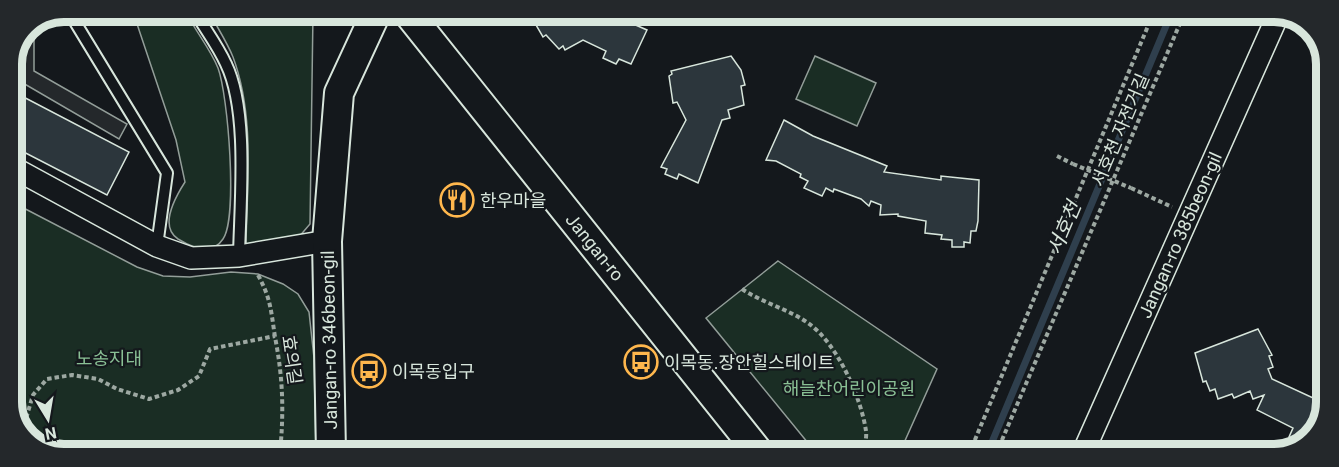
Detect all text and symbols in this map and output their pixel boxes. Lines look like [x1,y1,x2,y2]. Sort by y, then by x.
street label: 서호천 자전거길 [1087,70,1153,190]
street label: Jangan-ro 385beon-gil [1134,149,1226,321]
restaurant icon: 한우마을 [439,182,475,218]
place label: 한우마을 [480,190,546,211]
water label: 서호천 [1042,196,1087,258]
street label: Jangan-ro [561,209,629,285]
street label: Jangan-ro 346beon-gil [317,250,341,430]
street label: 효의길 [278,334,306,386]
bus stop icon: 이목동.장안힐스테이트 [623,344,659,380]
park label: 노송지대 [76,348,142,369]
place label: 이목동.장안힐스테이트 [664,352,834,373]
bus stop icon: 이목동입구 [351,353,387,389]
place label: 이목동입구 [392,361,475,382]
park label: 해늘찬어린이공원 [783,378,915,399]
north arrow [18,389,78,449]
text: N [43,423,58,444]

